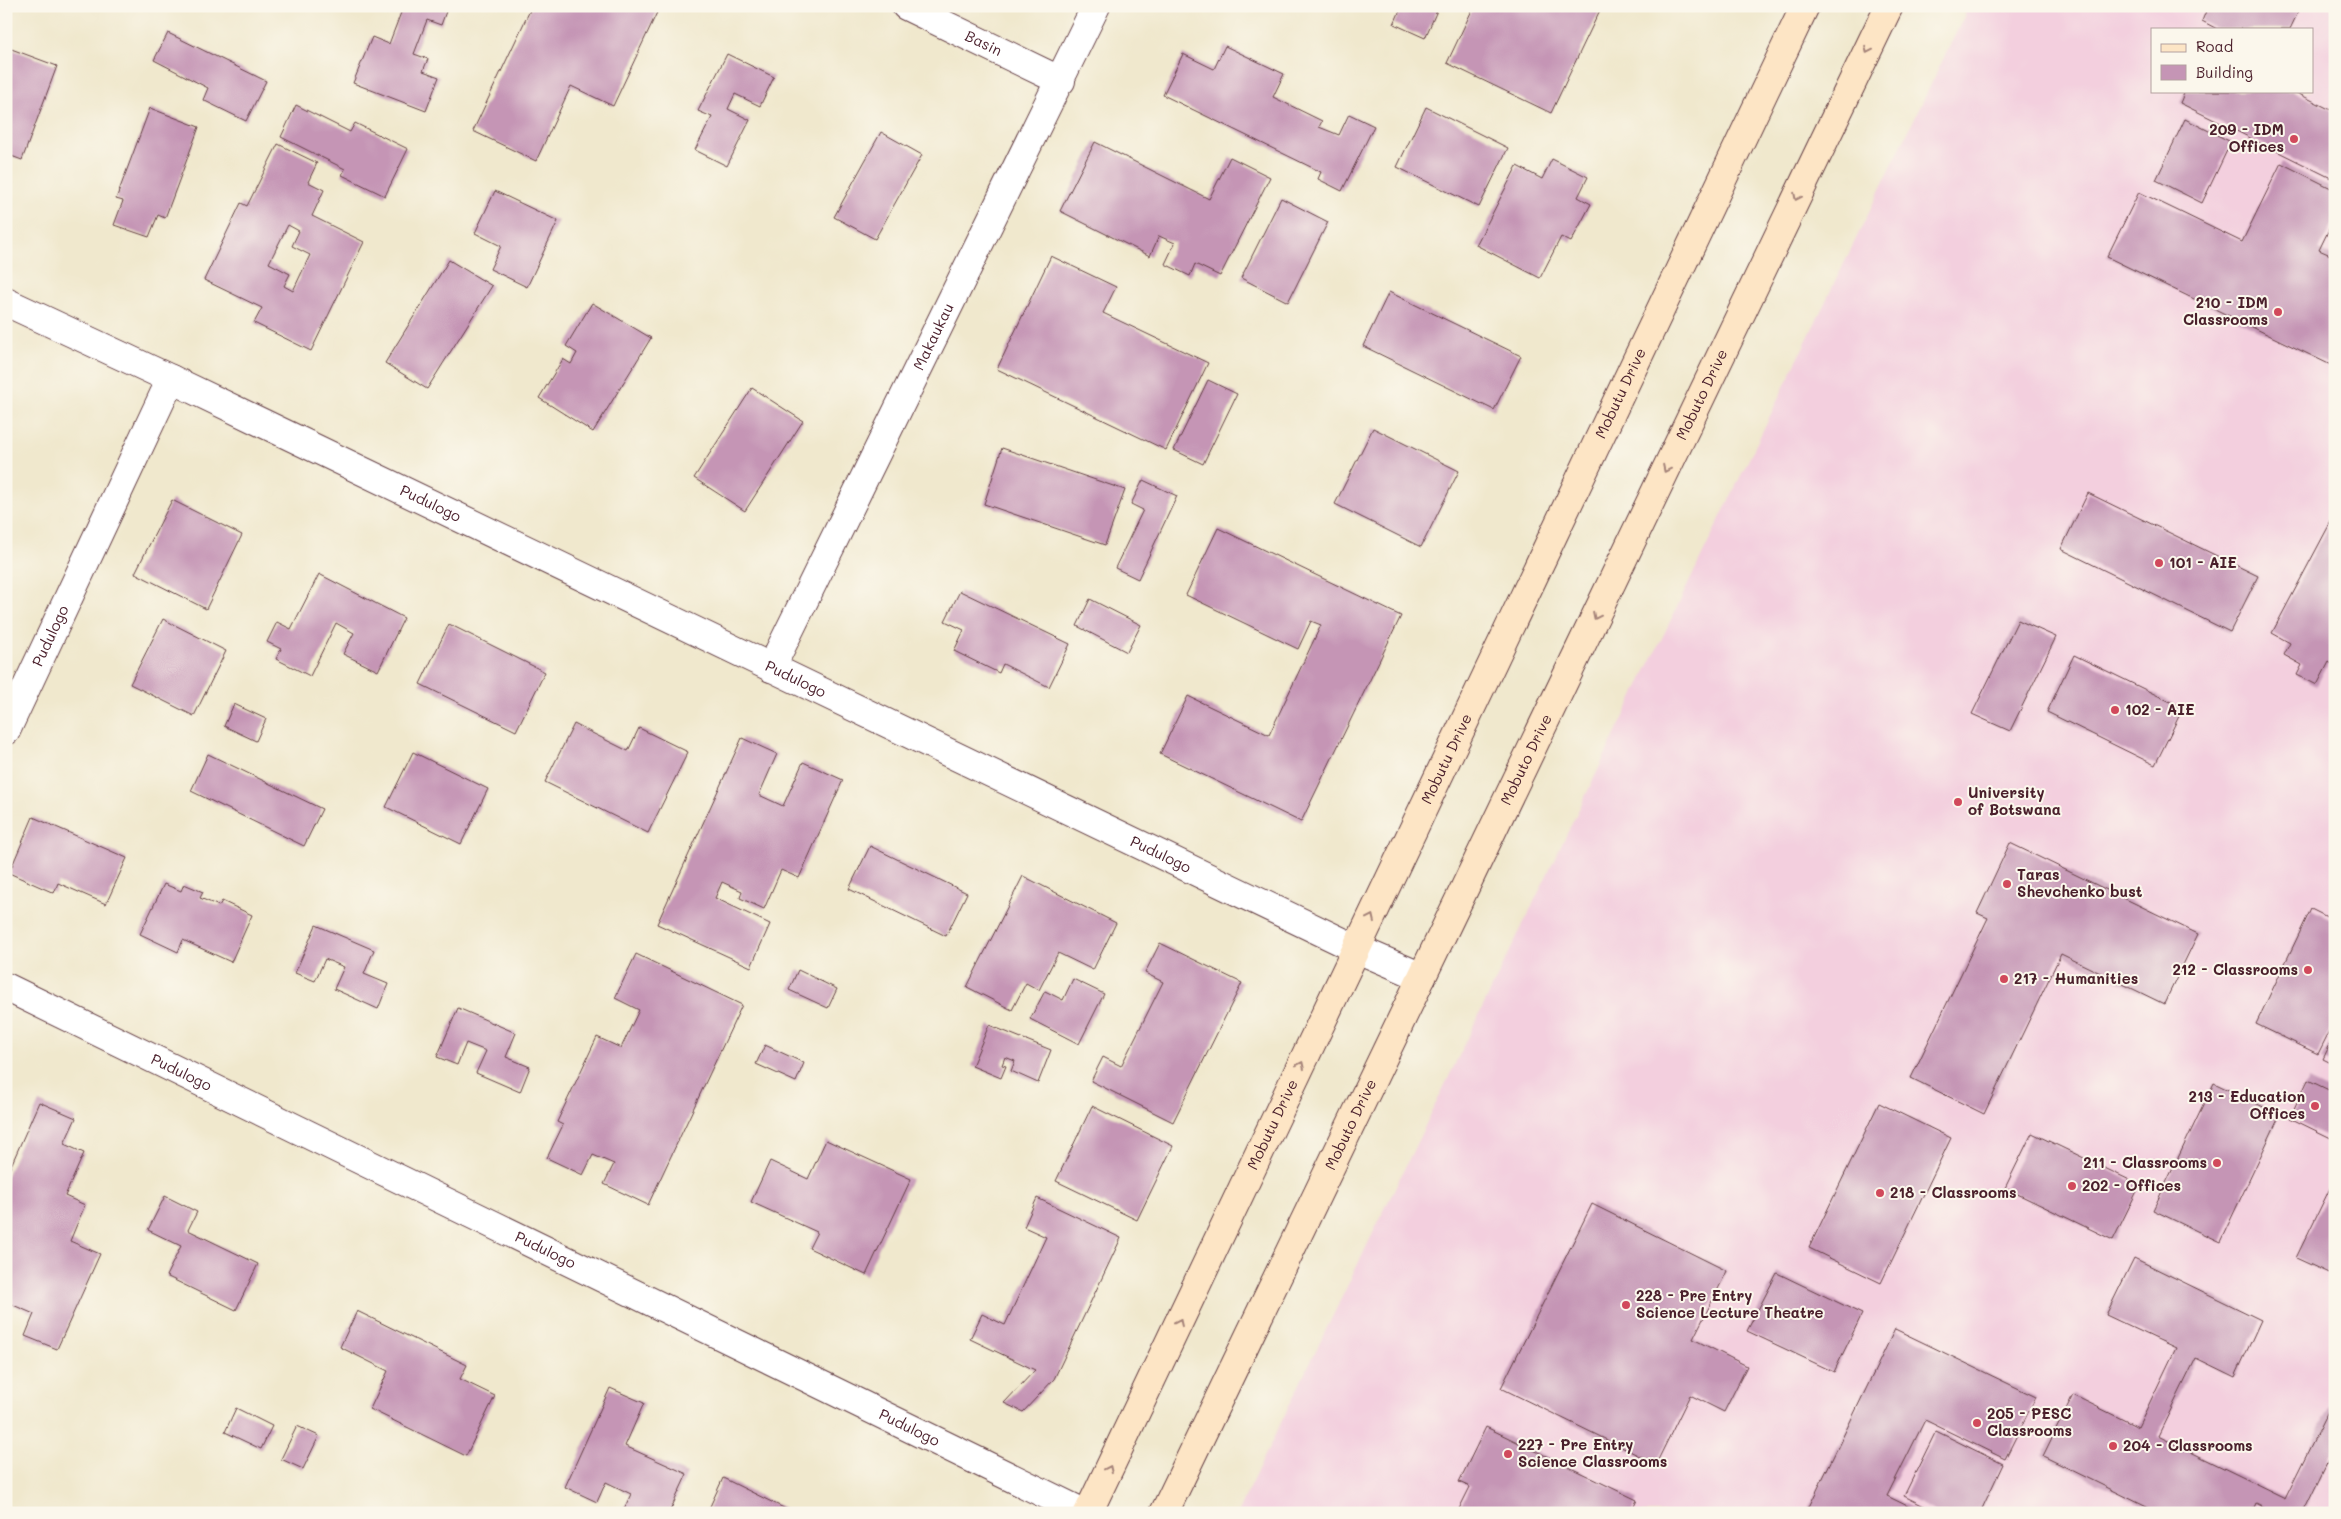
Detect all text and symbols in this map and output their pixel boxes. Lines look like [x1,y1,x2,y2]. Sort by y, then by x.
street label: Basin [962,25,1006,60]
legend [2151,28,2314,92]
text: Road [2196,36,2233,56]
one-way arrow [1864,45,1874,54]
text: Building [2196,62,2253,82]
place label: 209 - IDM Offices [2209,119,2284,156]
marker: 209 - IDM Offices [2288,133,2300,145]
one-way arrow [1793,192,1804,201]
place label: 210 - IDM Classrooms [2183,292,2268,329]
street label: Makaukau [908,299,958,373]
marker: 210 - IDM Classrooms [2272,306,2284,318]
street label: Mobutu Drive [1590,344,1650,441]
street label: Mobuto Drive [1671,345,1732,443]
one-way arrow [1662,464,1673,473]
street label: Pudulogo [397,480,465,526]
place label: 101 - AIE [2169,552,2237,572]
marker: 101 - AIE [2153,557,2165,569]
street label: Pudulogo [27,602,73,669]
one-way arrow [1592,611,1602,620]
street label: Pudulogo [762,655,830,701]
place label: 102 - AIE [2125,699,2195,719]
marker: 102 - AIE [2109,704,2121,716]
street label: Mobutu Drive [1416,710,1476,807]
street label: Mobuto Drive [1495,710,1556,808]
place label: University of Botswana [1968,782,2061,819]
marker: University of Botswana [1952,796,1964,808]
street label: Pudulogo [1127,831,1195,877]
place label: Taras Shevchenko bust [2017,864,2143,901]
marker: Taras Shevchenko bust [2001,878,2013,890]
one-way arrow [1365,914,1376,923]
place label: 212 - Classrooms [2172,959,2298,979]
marker: 212 - Classrooms [2302,964,2314,976]
place label: 217 - Humanities [2014,968,2138,988]
marker: 217 - Humanities [1998,973,2010,985]
street label: Pudulogo [148,1048,216,1095]
one-way arrow [1295,1061,1306,1070]
street label: Mobuto Drive [1320,1075,1380,1173]
street label: Mobutu Drive [1242,1076,1302,1173]
place label: 213 - Education Offices [2189,1086,2305,1123]
marker: 213 - Education Offices [2309,1100,2321,1112]
place label: 211 - Classrooms [2083,1152,2207,1172]
marker: 211 - Classrooms [2211,1157,2223,1169]
place label: 202 - Offices [2082,1175,2181,1195]
marker: 202 - Offices [2066,1180,2078,1192]
place label: 218 - Classrooms [1890,1182,2016,1202]
marker: 218 - Classrooms [1874,1187,1886,1199]
street label: Pudulogo [512,1226,580,1273]
place label: 228 - Pre Entry Science Lecture Theatre [1636,1285,1824,1322]
marker: 228 - Pre Entry Science Lecture Theatre [1620,1299,1632,1311]
one-way arrow [1173,1318,1183,1327]
street label: Pudulogo [876,1403,944,1450]
place label: 205 - PESC Classrooms [1987,1403,2072,1440]
marker: 205 - PESC Classrooms [1971,1417,1983,1429]
place label: 227 - Pre Entry Science Classrooms [1518,1434,1667,1471]
place label: 204 - Classrooms [2123,1435,2253,1455]
marker: 204 - Classrooms [2107,1440,2119,1452]
marker: 227 - Pre Entry Science Classrooms [1502,1448,1514,1460]
one-way arrow [1103,1465,1113,1474]

